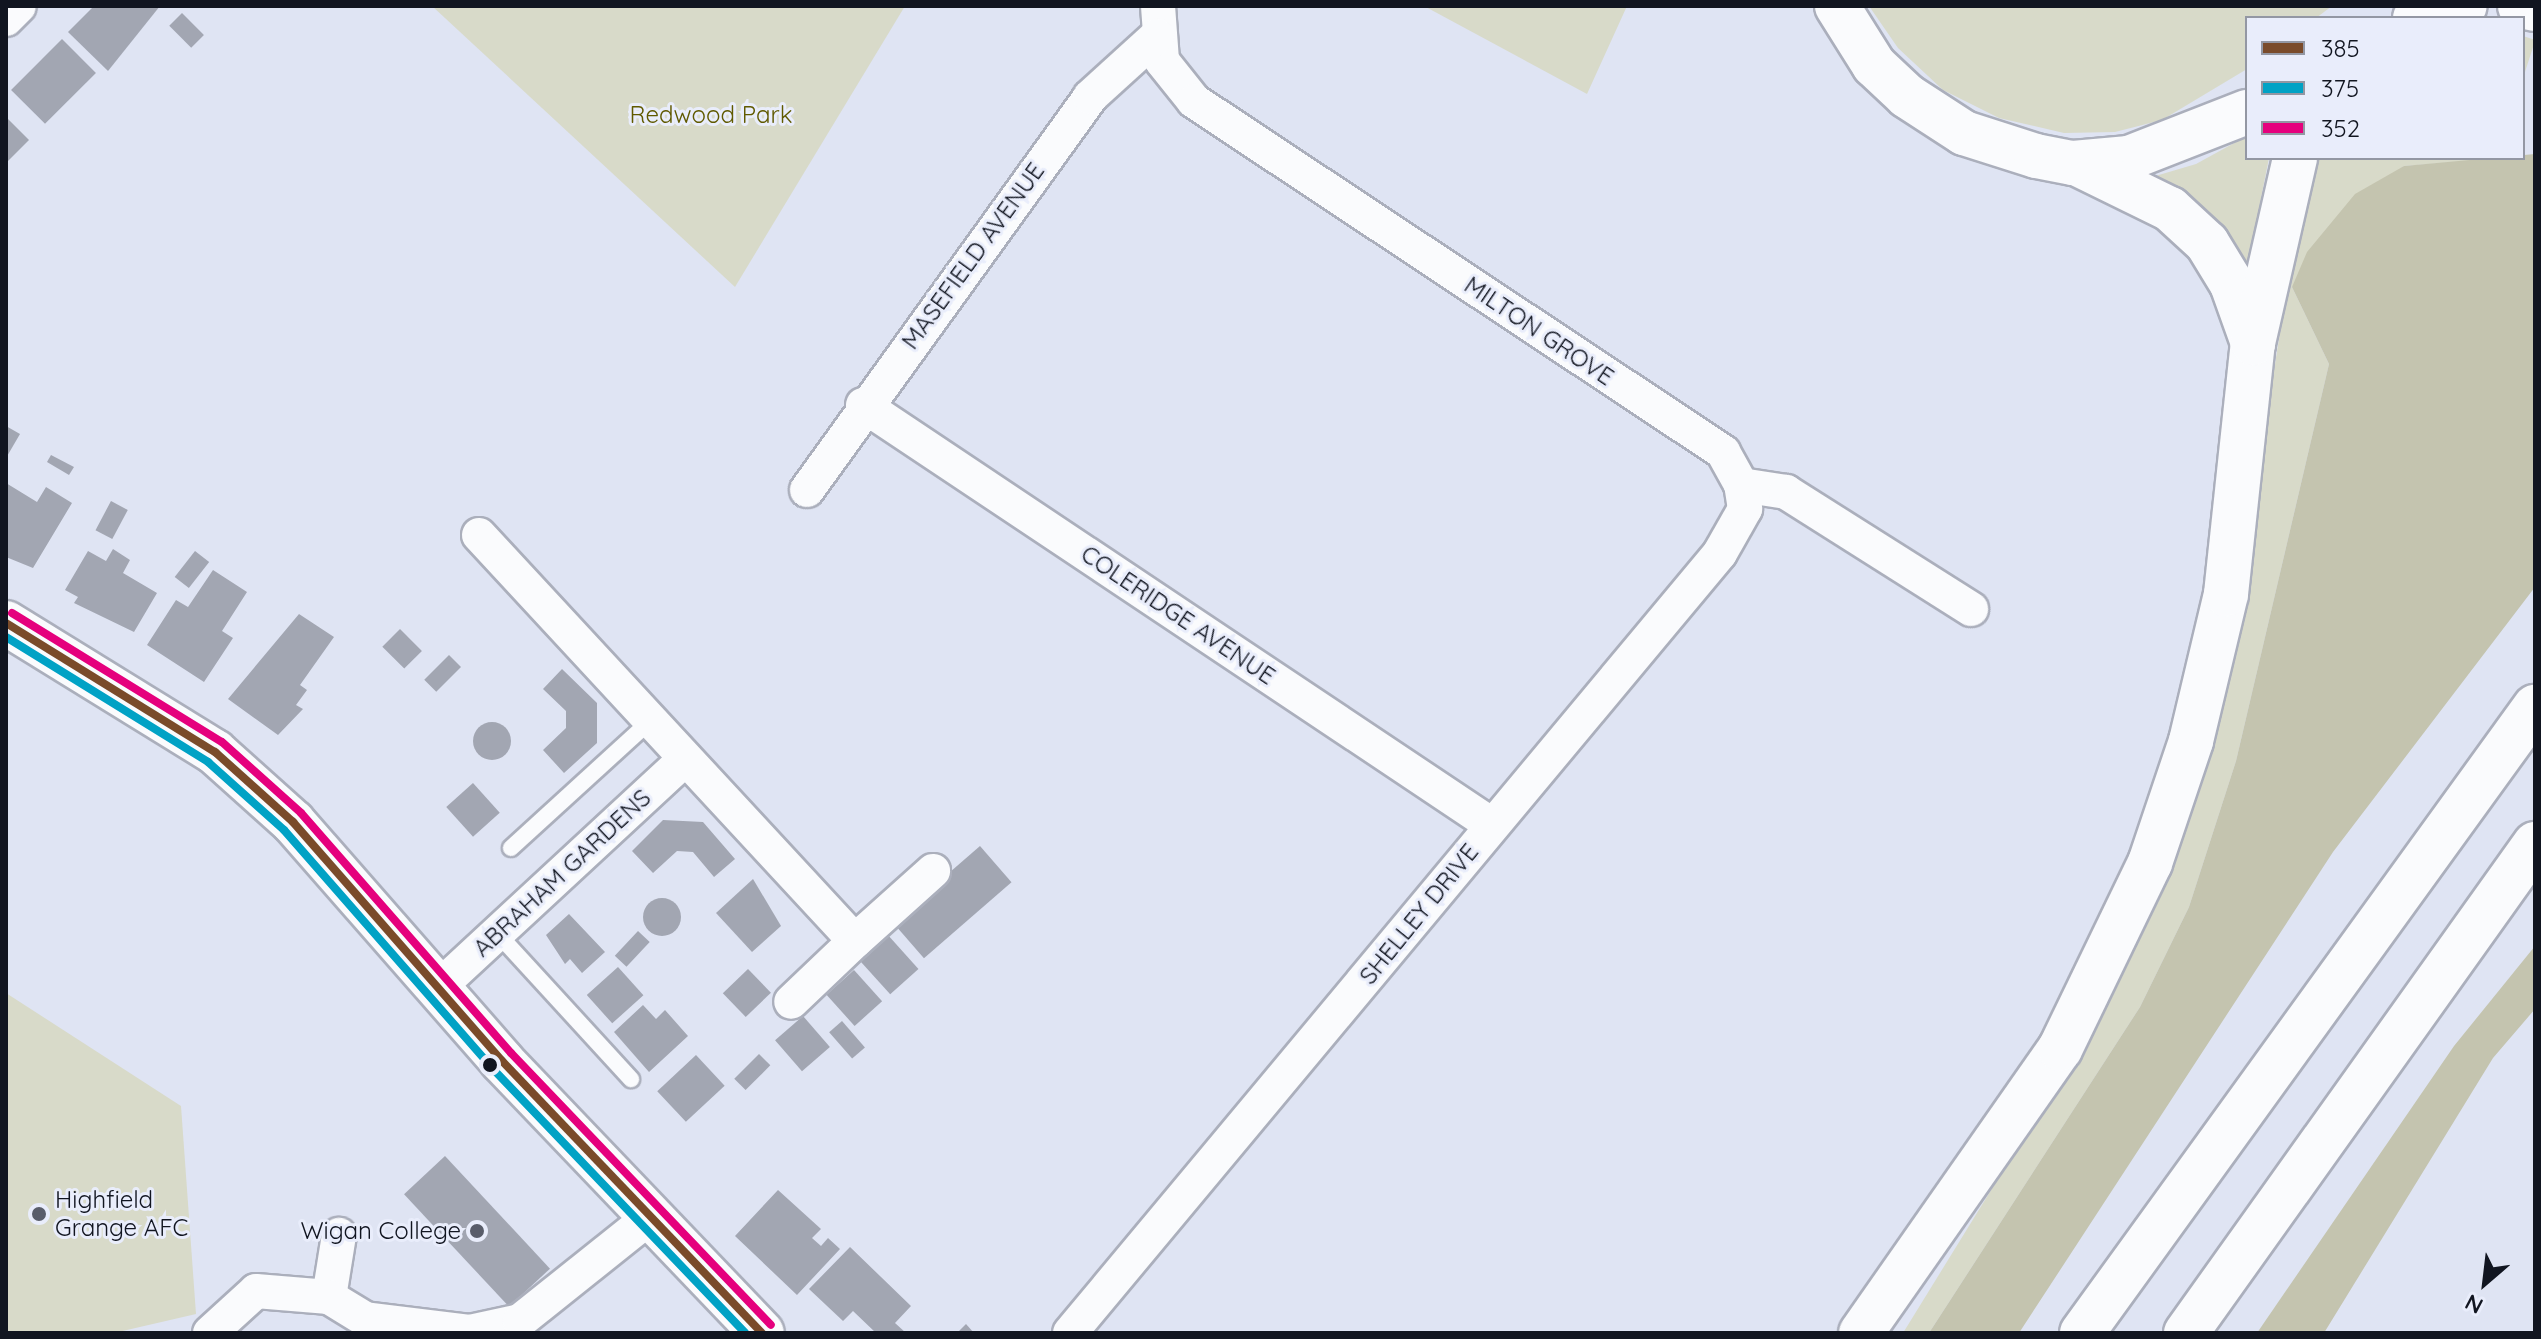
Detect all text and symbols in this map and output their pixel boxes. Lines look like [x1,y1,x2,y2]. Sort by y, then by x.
legend [2245,16,2525,160]
text: 385 [2321,33,2360,63]
text: 375 [2321,73,2359,103]
park label: Redwood Park [629,101,793,129]
text: 352 [2321,113,2360,143]
street label: MASEFIELD AVENUE [896,157,1050,355]
street label: MILTON GROVE [1459,270,1619,392]
street label: COLERIDGE AVENUE [1076,539,1280,691]
street label: ABRAHAM GARDENS [467,783,657,963]
street label: SHELLEY DRIVE [1354,838,1484,990]
unlabelled marker [482,1057,498,1073]
place label: Highfield Grange AFC [55,1186,188,1242]
marker: Highfield Grange AFC [30,1205,48,1223]
place label: Wigan College [300,1217,461,1245]
marker: Wigan College [468,1222,486,1240]
north arrow [2445,1243,2525,1323]
text: N [2460,1288,2487,1320]

